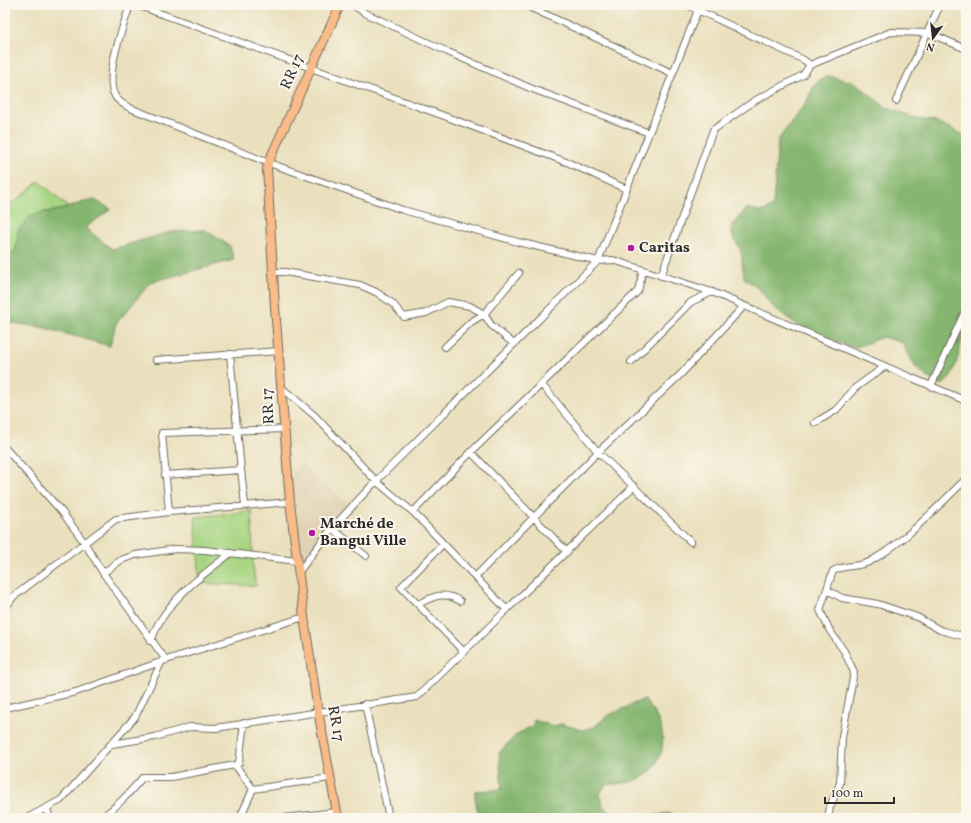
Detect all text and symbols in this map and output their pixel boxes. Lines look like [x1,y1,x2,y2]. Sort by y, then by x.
north arrow [913,18,953,58]
text: N [925,38,937,54]
street label: RR 17 [276,51,310,93]
place label: Caritas [639,238,690,259]
marker: Caritas [626,243,636,253]
street label: RR 17 [258,387,280,425]
place label: Marché de Bangui Ville [320,514,407,552]
marker: Marché de Bangui Ville [307,528,317,538]
street label: RR 17 [321,704,349,744]
scale bar [825,779,894,805]
text: 100 m [831,786,864,802]

